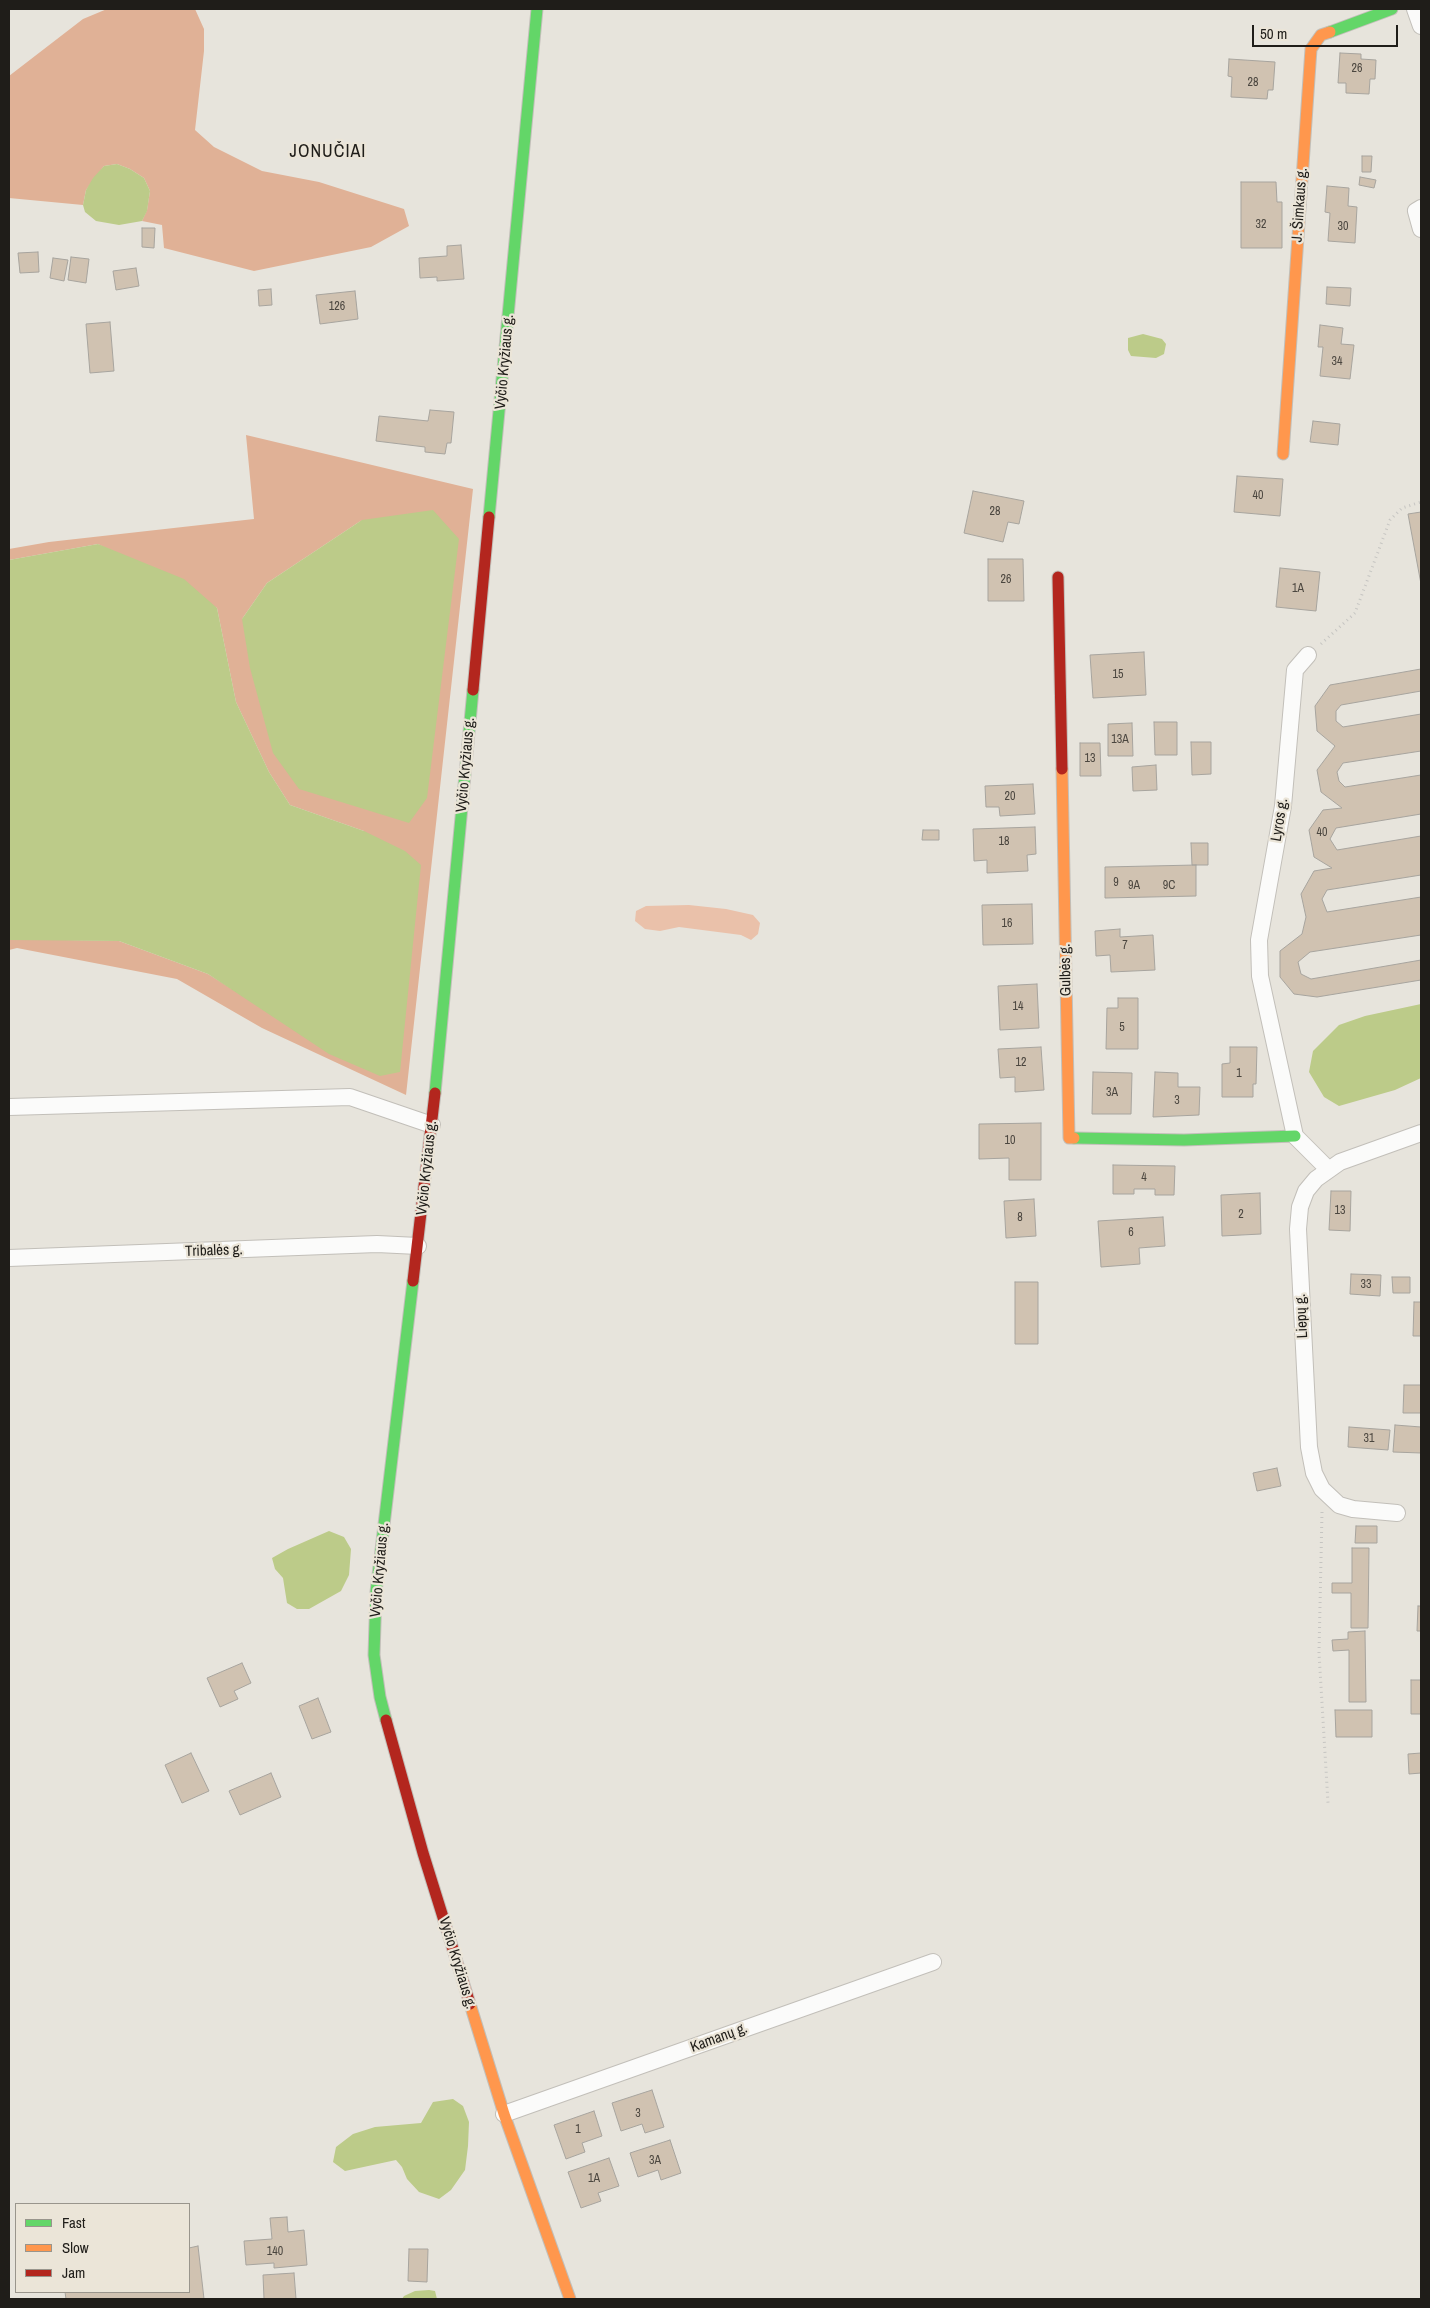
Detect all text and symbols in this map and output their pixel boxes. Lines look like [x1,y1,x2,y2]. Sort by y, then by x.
scale bar [1255,15,1401,47]
text: 50 m [1260,23,1287,44]
house number: 26 [1352,62,1362,76]
house number: 28 [1248,76,1258,90]
district label: JONUČIAI [289,141,367,163]
street label: J. Šimkaus g. [1288,167,1312,243]
house number: 32 [1256,218,1266,232]
house number: 30 [1338,220,1348,234]
house number: 126 [329,300,345,314]
street label: Vyčio Kryžiaus g. [492,314,518,410]
house number: 34 [1332,355,1342,369]
house number: 40 [1253,489,1263,503]
house number: 28 [990,505,1000,519]
house number: 26 [1001,573,1011,587]
house number: 1A [1292,582,1304,596]
house number: 15 [1113,668,1123,682]
street label: Vyčio Kryžiaus g. [453,717,479,813]
house number: 13A [1111,733,1129,747]
house number: 13 [1085,752,1095,766]
house number: 20 [1005,790,1015,804]
street label: Lyros g. [1268,797,1292,843]
house number: 40 [1317,826,1327,840]
house number: 18 [999,835,1009,849]
house number: 9 [1113,876,1119,890]
house number: 9A [1128,879,1140,893]
house number: 9C [1163,879,1175,893]
house number: 16 [1002,917,1012,931]
house number: 7 [1122,939,1128,953]
street label: Gulbės g. [1057,944,1075,996]
house number: 14 [1013,1000,1023,1014]
house number: 5 [1119,1021,1125,1035]
house number: 12 [1016,1056,1026,1070]
house number: 1 [1236,1067,1242,1081]
house number: 3A [1106,1086,1118,1100]
house number: 3 [1174,1094,1180,1108]
street label: Vyčio Kryžiaus g. [413,1120,441,1216]
house number: 10 [1005,1134,1015,1148]
house number: 4 [1141,1171,1147,1185]
house number: 13 [1335,1204,1345,1218]
house number: 2 [1238,1208,1244,1222]
house number: 8 [1017,1211,1023,1225]
house number: 6 [1128,1226,1134,1240]
street label: Tribalės g. [185,1241,243,1261]
house number: 33 [1361,1278,1371,1292]
street label: Liepų g. [1292,1293,1312,1339]
house number: 31 [1364,1432,1374,1446]
street label: Vyčio Kryžiaus g. [367,1522,393,1618]
street label: Vyčio Kryžiaus g. [434,1915,480,2011]
street label: Kamanų g. [688,2019,750,2057]
house number: 3 [635,2107,641,2121]
house number: 1 [575,2123,581,2137]
house number: 3A [649,2154,661,2168]
house number: 1A [588,2172,600,2186]
legend [15,2203,190,2293]
text: Fast [62,2212,85,2233]
text: Slow [62,2237,89,2258]
house number: 140 [267,2245,283,2259]
text: Jam [62,2262,85,2283]

